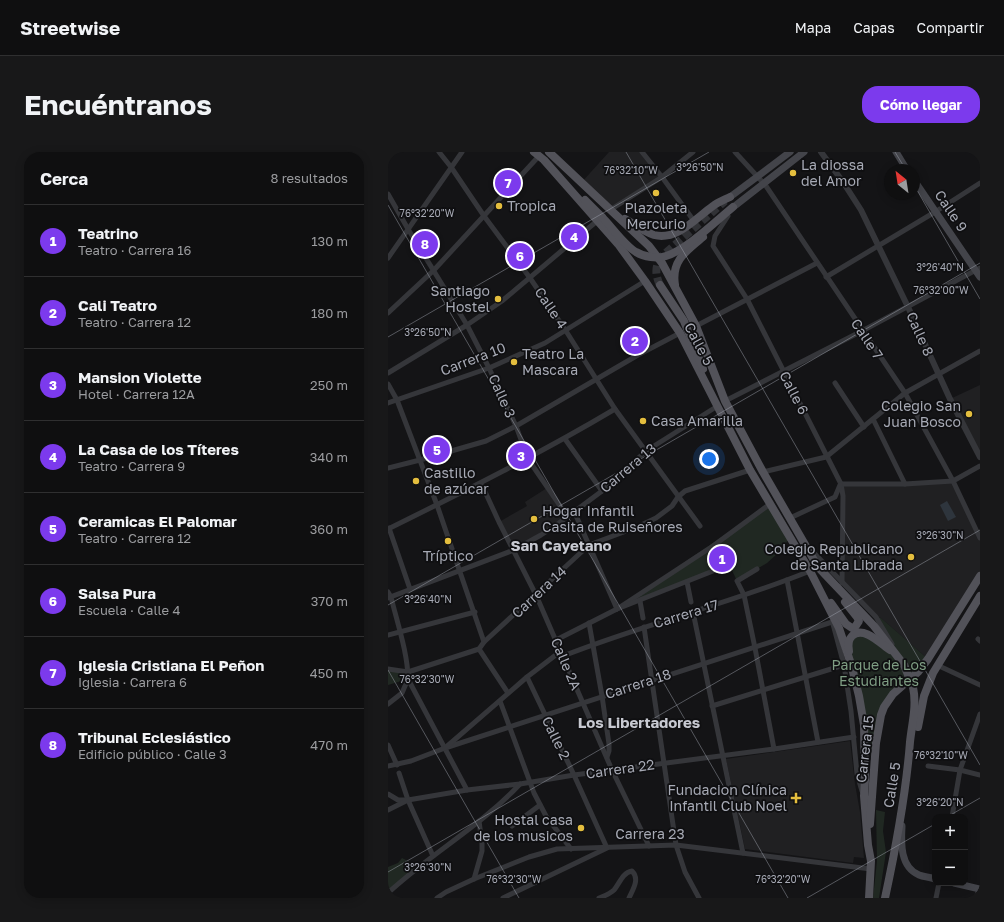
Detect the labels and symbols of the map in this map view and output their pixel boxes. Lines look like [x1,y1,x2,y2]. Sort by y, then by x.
place label: La diossa del Amor [801,156,864,189]
text: 3°26'50"N [676,161,724,173]
text: 76°32'10"W [604,164,658,176]
north arrow [884,164,920,200]
pin: 7 [495,168,521,198]
marker: La diossa del Amor [788,168,798,178]
street label: Calle 9 [931,187,971,235]
marker: Plazoleta Mercurio [651,188,661,198]
place label: Tropica [507,197,556,214]
place label: Plazoleta Mercurio [624,199,688,232]
marker: Tropica [494,201,504,211]
text: 76°32'20"W [400,207,455,219]
pin: 4 [561,222,587,252]
pin: 8 [412,229,438,259]
pin: 6 [507,241,533,271]
text: 3°26'40"N [916,261,964,273]
place label: Santiago Hostel [430,282,490,315]
street label: Calle 4 [531,284,571,332]
text: 76°32'00"W [913,284,969,296]
marker: Santiago Hostel [493,294,503,304]
street label: Calle 8 [903,309,938,358]
street label: Calle 7 [848,315,887,362]
street label: Calle 5 [681,319,718,368]
text: 3°26'50"N [404,326,452,338]
pin: 2 [622,326,648,356]
street label: Carrera 10 [438,338,508,379]
place label: Teatro La Mascara [522,345,584,378]
marker: Teatro La Mascara [509,357,519,367]
street label: Calle 6 [776,368,813,417]
street label: Calle 3 [485,371,520,420]
place label: Colegio San Juan Bosco [881,397,961,430]
marker: Colegio San Juan Bosco [964,409,974,419]
place label: Casa Amarilla [651,412,743,429]
marker: Casa Amarilla [638,416,648,426]
pin: 5 [424,435,450,465]
street label: Carrera 13 [596,439,659,496]
pin: 3 [508,441,534,471]
your location [699,449,719,469]
place label: Castillo de azúcar [424,464,489,497]
marker: Castillo de azúcar [411,476,421,486]
place label: Hogar Infantil Casita de Ruiseñores [542,502,683,535]
marker: Hogar Infantil Casita de Ruiseñores [529,514,539,524]
text: 3°26'30"N [916,529,964,541]
marker: Tríptico [443,536,453,546]
district label: San Cayetano [511,536,611,554]
place label: Colegio Republicano de Santa Librada [764,540,903,573]
pin: 1 [709,544,735,574]
place label: Tríptico [423,547,473,564]
marker: Colegio Republicano de Santa Librada [906,552,916,562]
street label: Carrera 14 [508,562,569,621]
text: 3°26'40"N [404,593,452,605]
street label: Carrera 17 [651,596,721,631]
street label: Calle 2A [548,635,585,693]
park label: Parque de Los Estudiantes [832,656,926,689]
street label: Carrera 18 [603,665,673,702]
text: 76°32'30"W [400,673,455,685]
street label: Calle 2 [539,713,574,762]
district label: Los Libertadores [578,713,700,731]
street label: Carrera 15 [852,714,877,784]
text: 76°32'10"W [914,749,968,761]
street label: Carrera 22 [584,755,655,782]
street label: Calle 5 [880,761,903,809]
place label: Fundacion Clínica Infantil Club Noel [668,781,787,814]
marker: Fundacion Clínica Infantil Club Noel [790,792,802,804]
text: 3°26'20"N [916,796,964,808]
place label: Hostal casa de los musicos [474,811,573,844]
marker: Hostal casa de los musicos [576,823,586,833]
street label: Carrera 23 [615,825,685,842]
text: 3°26'30"N [404,861,452,873]
text: 76°32'30"W [487,873,542,885]
text: 76°32'20"W [756,873,811,885]

